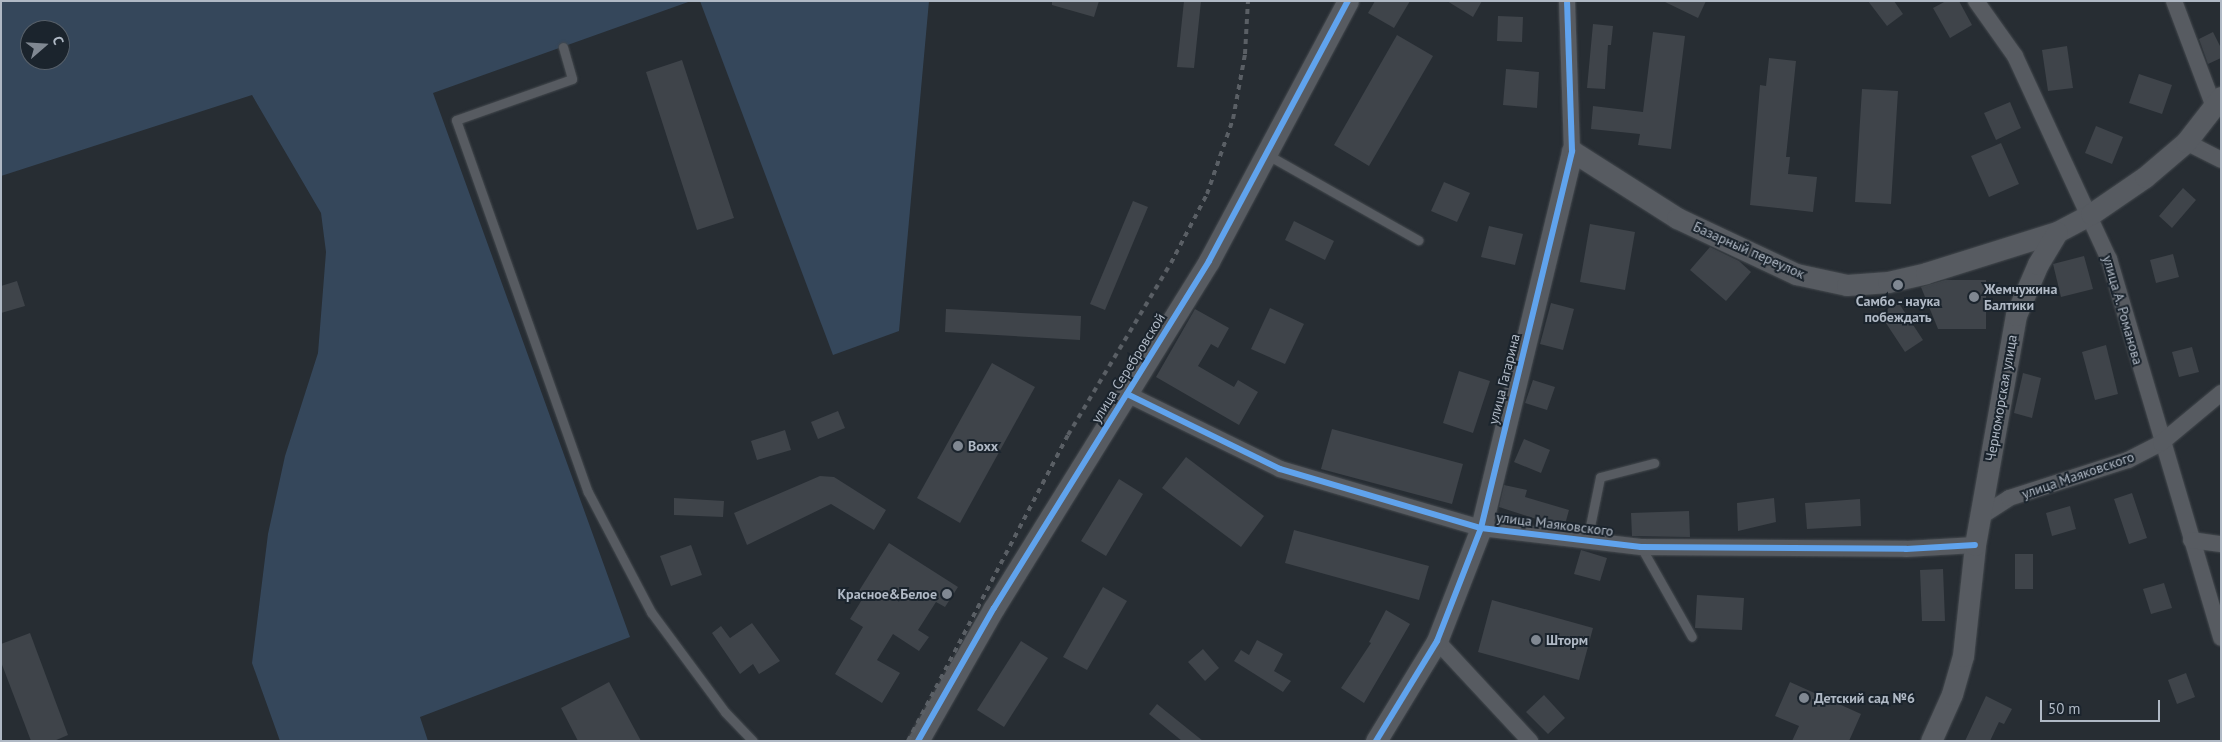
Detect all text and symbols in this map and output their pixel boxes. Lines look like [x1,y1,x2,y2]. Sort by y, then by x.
north arrow [20,20,70,70]
text: С [48,34,68,47]
street label: Базарный переулок [1691,218,1807,282]
street label: улица А. Романова [2099,253,2147,367]
marker: Самбо - наука побеждать [1892,279,1904,291]
place label: Жемчужина Балтики [1984,281,2057,314]
marker: Жемчужина Балтики [1968,291,1980,303]
place label: Самбо - наука побеждать [1855,293,1941,326]
street label: улица Серебровской [1087,310,1169,426]
street label: улица Гагарина [1485,332,1523,426]
street label: Черноморская улица [1982,333,2020,463]
place label: Boxx [968,438,998,454]
marker: Boxx [952,440,964,452]
street label: улица Маяковского [2020,448,2136,502]
street label: улица Маяковского [1495,508,1615,540]
place label: Красное&Белое [837,586,937,602]
marker: Красное&Белое [941,588,953,600]
place label: Шторм [1546,632,1588,648]
marker: Шторм [1530,634,1542,646]
place label: Детский сад №6 [1814,690,1915,706]
scale bar [2042,690,2162,722]
marker: Детский сад №6 [1798,692,1810,704]
text: 50 m [2048,699,2081,718]

